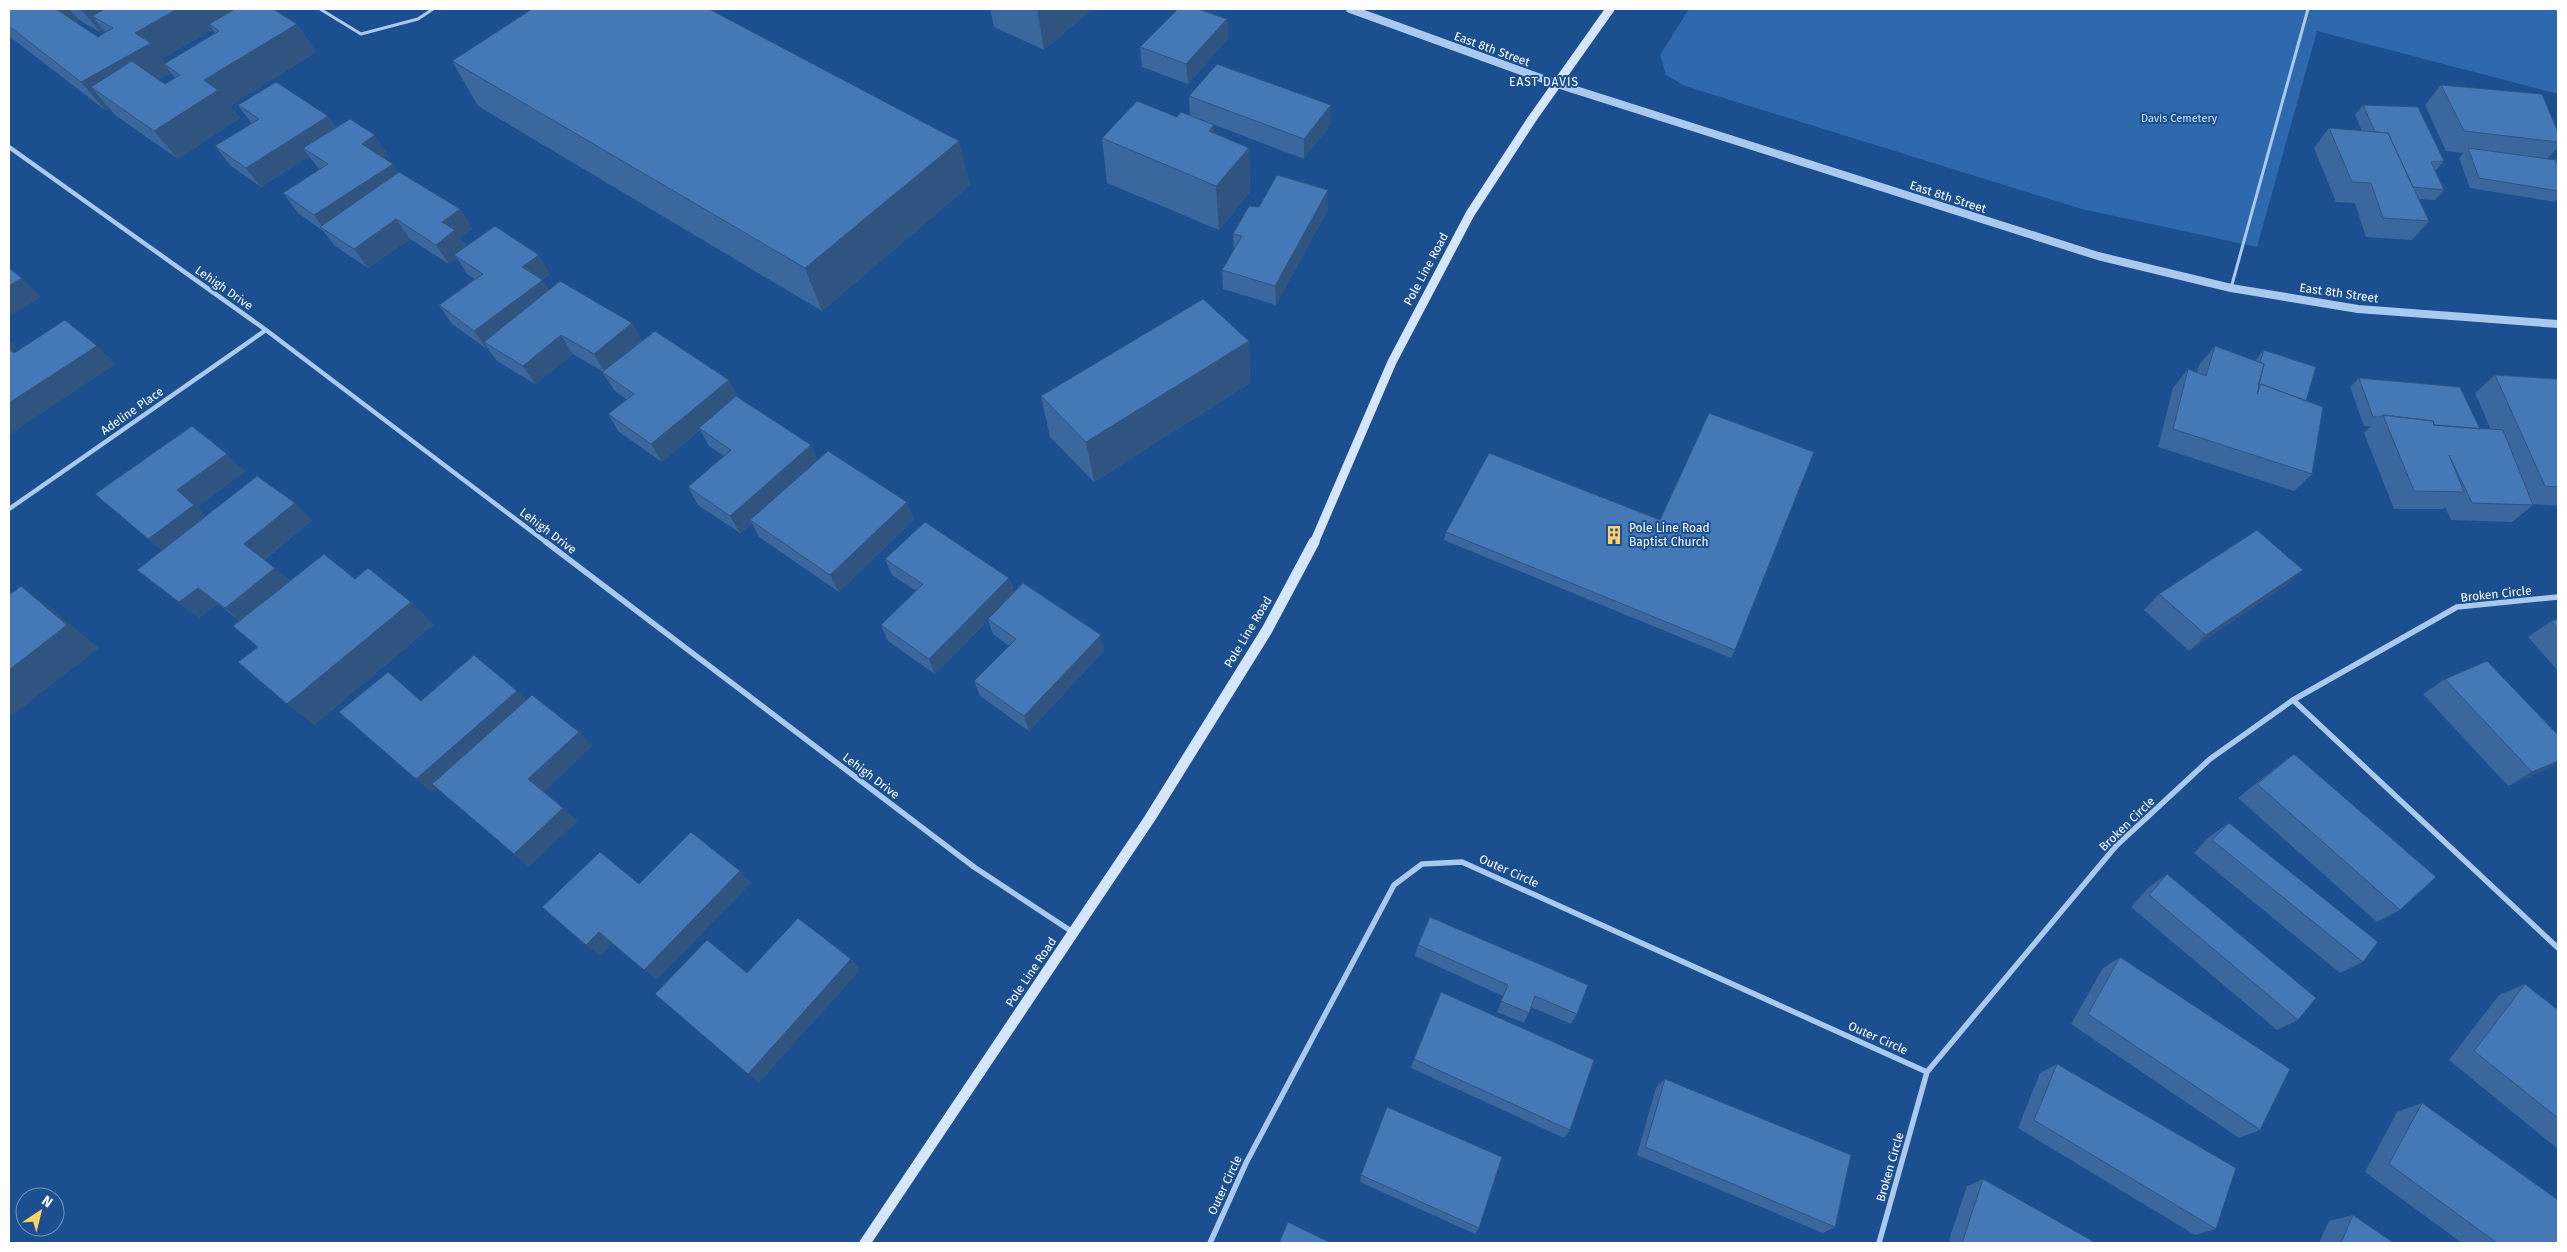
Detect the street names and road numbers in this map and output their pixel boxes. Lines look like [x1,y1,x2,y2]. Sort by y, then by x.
street label: East 8th Street [1452,29,1532,69]
street label: East 8th Street [1908,178,1989,216]
street label: Pole Line Road [1401,230,1451,308]
street label: Lehigh Drive [192,263,256,313]
street label: East 8th Street [2299,281,2380,306]
street label: Adeline Place [98,384,166,438]
street label: Lehigh Drive [517,505,579,557]
street label: Broken Circle [2460,583,2532,605]
street label: Pole Line Road [1221,594,1275,670]
street label: Lehigh Drive [840,750,902,802]
street label: Broken Circle [2096,794,2158,854]
street label: Outer Circle [1477,852,1541,890]
street label: Pole Line Road [1003,935,1059,1009]
street label: Outer Circle [1846,1019,1910,1057]
street label: Broken Circle [1873,1131,1907,1203]
street label: Outer Circle [1205,1153,1245,1217]

